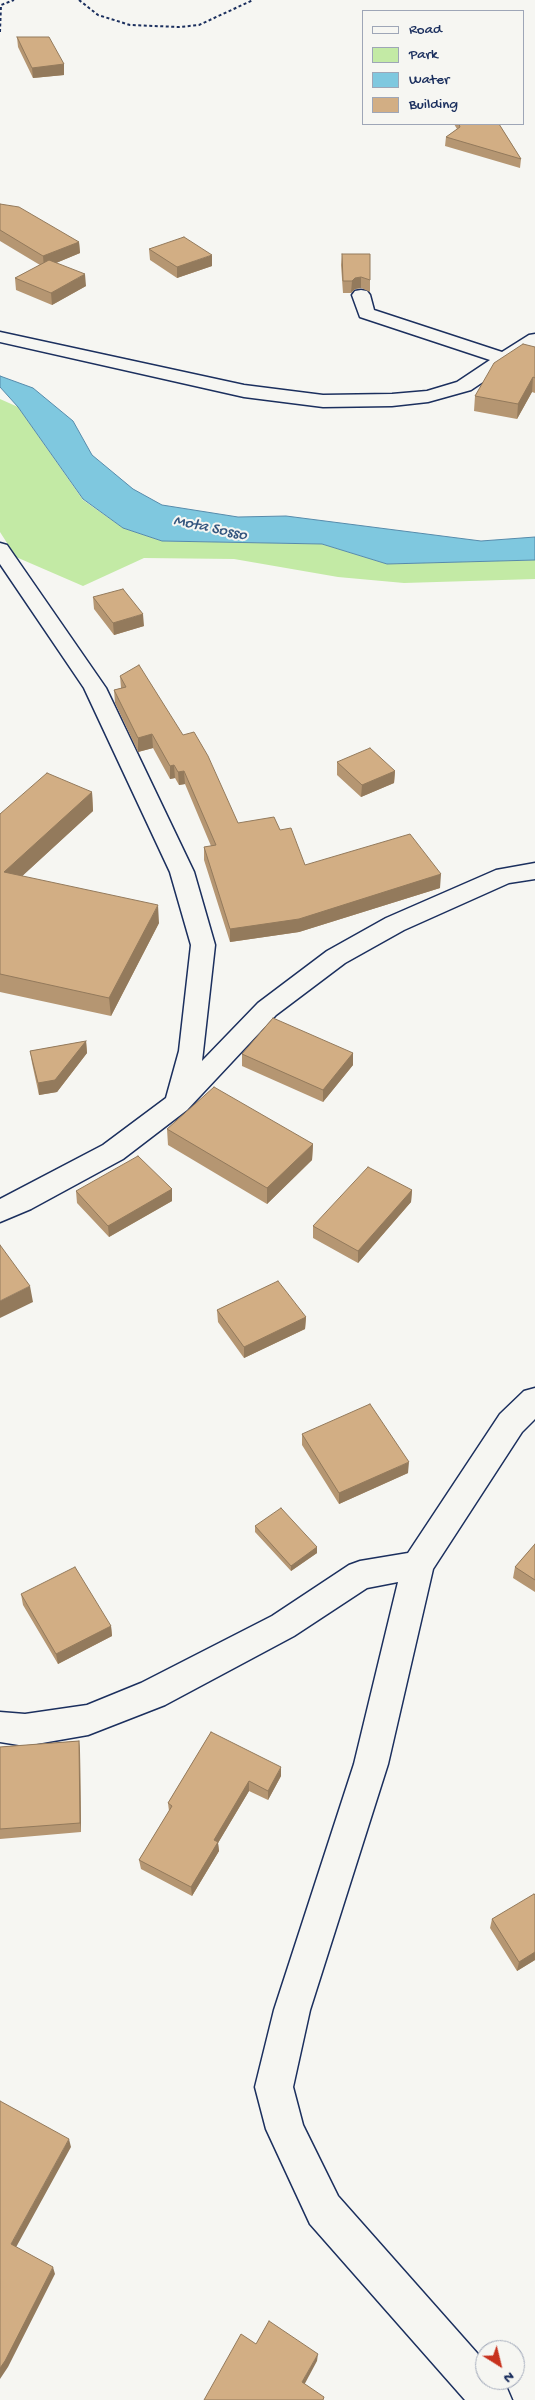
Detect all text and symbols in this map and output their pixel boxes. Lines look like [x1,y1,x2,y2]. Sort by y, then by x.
legend [362,10,525,125]
text: Road [409,21,442,39]
text: Park [409,46,438,64]
text: Water [409,71,449,89]
text: Building [409,96,458,114]
water label: Mota Sosso [172,512,248,546]
north arrow [475,2340,525,2390]
text: N [500,2367,517,2386]

